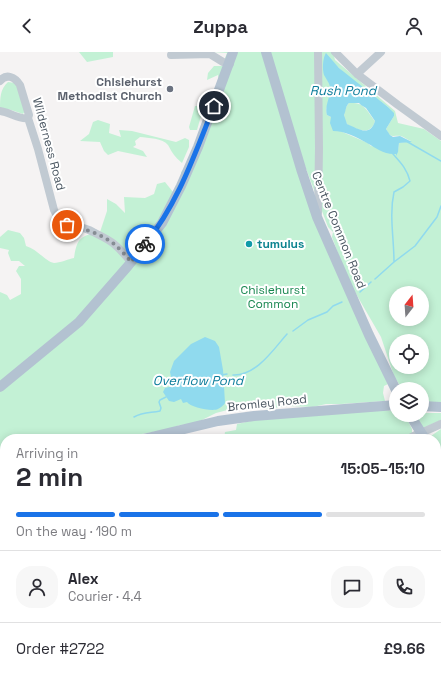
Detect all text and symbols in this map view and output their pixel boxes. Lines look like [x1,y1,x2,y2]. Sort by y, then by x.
icon: back [16,15,38,37]
text: Zuppa [193,15,248,38]
icon: person [403,15,425,37]
place label: Chislehurst Methodist Church [58,74,162,104]
water label: Rush Pond [310,82,378,99]
marker: Chislehurst Methodist Church [165,84,175,94]
pin [197,89,231,123]
icon: home [203,95,225,117]
street label: Wilderness Road [29,96,69,192]
street label: Centre Common Road [308,169,370,291]
pin [50,208,84,242]
icon: bag [56,214,78,236]
courier [125,224,165,264]
icon: bike [134,233,156,255]
place label: tumulus [257,236,304,252]
marker: tumulus [244,239,254,249]
park label: Chislehurst Common [240,282,306,312]
north arrow [389,286,429,326]
map controls [389,286,429,422]
button: locate [389,334,429,374]
water label: Overflow Pond [153,372,245,389]
button: layers [389,382,429,422]
street label: Bromley Road [226,391,308,415]
text: Arriving in [16,445,78,462]
text: 15:05–15:10 [341,459,425,478]
text: 2 min [16,460,83,494]
text: On the way · 190 m [16,523,132,540]
button: person [16,566,58,608]
button: chat [331,566,373,608]
button: phone [383,566,425,608]
text: Alex [68,569,99,588]
text: Courier · 4.4 [68,588,142,605]
text: Order #2722 [16,639,104,658]
text: £9.66 [383,639,425,658]

